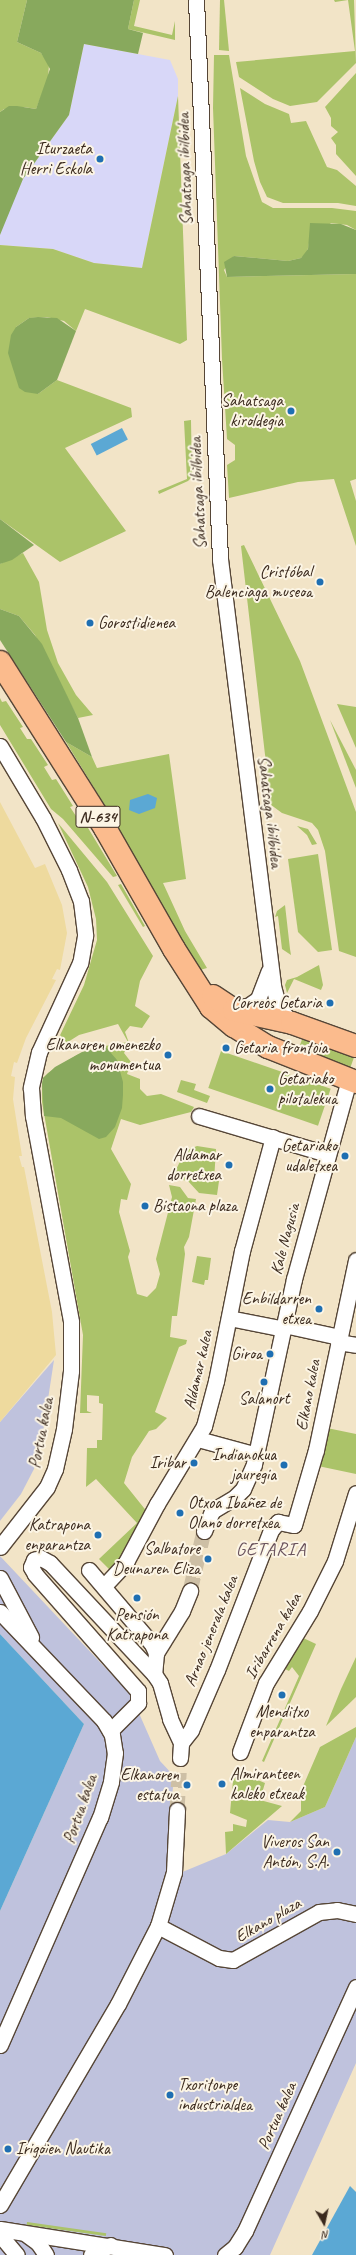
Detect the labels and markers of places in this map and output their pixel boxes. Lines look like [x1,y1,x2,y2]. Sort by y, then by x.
place label: Iturzaeta Herri Eskola [21,139,92,179]
marker: Iturzaeta Herri Eskola [95,154,105,164]
place label: Sahatsaga kiroldegia [221,391,283,431]
marker: Sahatsaga kiroldegia [286,406,296,416]
place label: Cristóbal Balenciaga museoa [205,562,312,602]
marker: Cristóbal Balenciaga museoa [315,577,325,587]
place label: Gorostidienea [98,613,175,633]
marker: Gorostidienea [85,618,95,628]
place label: Correos Getaria [231,993,322,1013]
marker: Correos Getaria [325,998,335,1008]
place label: Elkanoren omenezko monumentua [45,1035,160,1075]
place label: Getaria frontoia [234,1038,328,1058]
marker: Getaria frontoia [221,1043,231,1053]
marker: Elkanoren omenezko monumentua [163,1050,173,1060]
place label: Getariako pilotalekua [278,1069,337,1109]
marker: Getariako pilotalekua [265,1084,275,1094]
place label: Getariako udaletxea [282,1136,337,1176]
place label: Aldamar dorretxea [166,1145,221,1185]
marker: Getariako udaletxea [340,1151,350,1161]
marker: Aldamar dorretxea [224,1160,234,1170]
place label: Bistaona plaza [153,1196,238,1216]
marker: Bistaona plaza [140,1201,150,1211]
place label: Enbildarren etxea [242,1289,311,1329]
marker: Enbildarren etxea [314,1304,324,1314]
place label: Giroa [231,1344,262,1364]
marker: Giroa [265,1349,275,1359]
marker: Salanort [259,1377,269,1387]
place label: Salanort [239,1389,289,1409]
place label: Indianokua jauregia [212,1445,276,1485]
place label: Iribar [150,1453,186,1473]
marker: Iribar [189,1458,199,1468]
marker: Indianokua jauregia [279,1460,289,1470]
place label: Otxoa Ibañez de Olano dorretxea [188,1493,282,1533]
marker: Otxoa Ibañez de Olano dorretxea [175,1508,185,1518]
place label: Katrapona enparantza [24,1515,90,1555]
marker: Katrapona enparantza [93,1530,103,1540]
place label: Salbatore Deunaren Eliza [113,1539,200,1579]
marker: Salbatore Deunaren Eliza [203,1554,213,1564]
marker: Pensión Katrapona [132,1593,142,1603]
place label: Pensión Katrapona [106,1605,168,1645]
marker: Menditxo enparantza [277,1690,287,1700]
place label: Menditxo enparantza [249,1702,315,1742]
place label: Almiranteen kaleko etxeak [230,1764,304,1804]
place label: Elkanoren estatua [121,1765,179,1805]
marker: Almiranteen kaleko etxeak [217,1779,227,1789]
marker: Elkanoren estatua [182,1780,192,1790]
place label: Viveros San Antón, S.A. [261,1832,329,1872]
marker: Viveros San Antón, S.A. [332,1847,342,1857]
place label: Txoritonpe industrialdea [178,2075,252,2115]
marker: Txoritonpe industrialdea [165,2090,175,2100]
place label: Irigoien Nautika [16,2139,111,2159]
marker: Irigoien Nautika [3,2144,13,2154]

